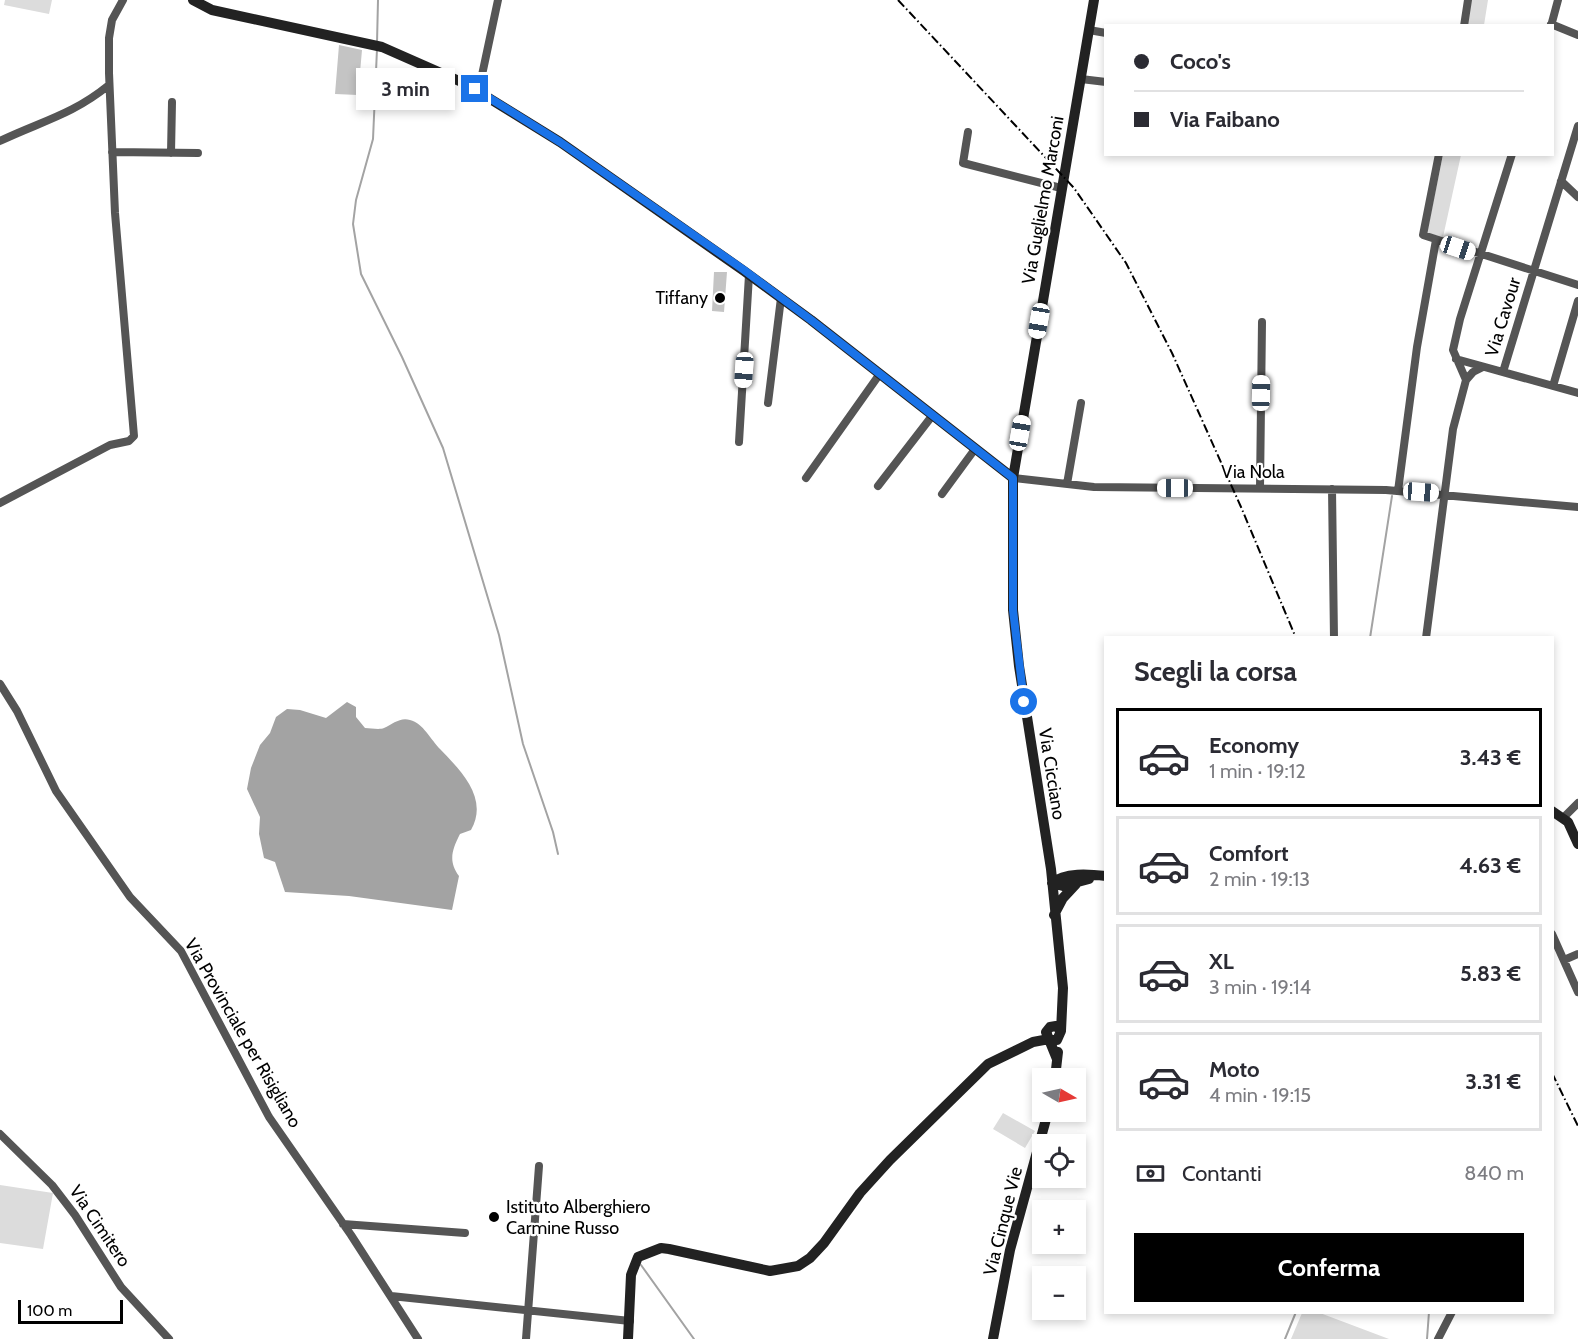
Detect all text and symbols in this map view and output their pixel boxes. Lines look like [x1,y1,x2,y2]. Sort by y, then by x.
text: Coco's [1170,48,1231,75]
callout: 3 min [355,68,454,110]
route end [461,75,488,102]
text: 3 min [381,77,430,101]
text: Via Faibano [1170,106,1280,133]
street label: Via Guglielmo Marconi [1017,114,1069,286]
car [1438,234,1478,262]
street label: Via Cavour [1481,275,1526,359]
place label: Tiffany [655,287,708,309]
marker: Tiffany [713,291,727,305]
car [1027,302,1051,340]
car [734,351,754,389]
car [1252,375,1270,411]
car [1008,414,1032,452]
street label: Via Nola [1221,461,1285,483]
car [1157,479,1193,497]
car [1402,482,1440,502]
text: Scegli la corsa [1134,655,1297,688]
route start [1010,688,1037,715]
street label: Via Cicciano [1034,727,1070,821]
icon: car [1137,731,1191,785]
text: Economy [1209,732,1299,759]
text: 3.43 € [1460,744,1521,771]
text: 1 min · 19:12 [1209,759,1306,783]
icon: car [1137,839,1191,893]
text: Comfort [1209,840,1288,867]
text: 4.63 € [1459,852,1521,879]
text: 2 min · 19:13 [1209,867,1310,891]
street label: Via Provinciale per Risigliano [180,934,306,1132]
icon: car [1137,947,1191,1001]
text: XL [1209,948,1234,975]
text: 5.83 € [1460,960,1521,987]
text: 3 min · 19:14 [1209,975,1311,999]
icon: car [1137,1055,1191,1109]
text: Moto [1209,1056,1260,1083]
north arrow [1032,1068,1086,1122]
map controls [1032,1068,1086,1320]
text: 3.31 € [1465,1068,1521,1095]
text: 4 min · 19:15 [1209,1083,1311,1107]
button: locate [1032,1134,1086,1188]
icon: cash [1134,1157,1167,1190]
text: Contanti [1182,1160,1262,1187]
text: 840 m [1464,1161,1524,1185]
street label: Via Cinque Vie [979,1164,1027,1278]
street label: Via Cimitero [65,1181,135,1271]
place label: Istituto Alberghiero Carmine Russo [506,1196,650,1239]
button: + [1032,1200,1086,1254]
marker: Istituto Alberghiero Carmine Russo [487,1210,501,1224]
button: Conferma [1134,1233,1524,1302]
button: − [1032,1266,1086,1320]
scale bar [18,1297,123,1324]
text: 100 m [27,1301,72,1320]

